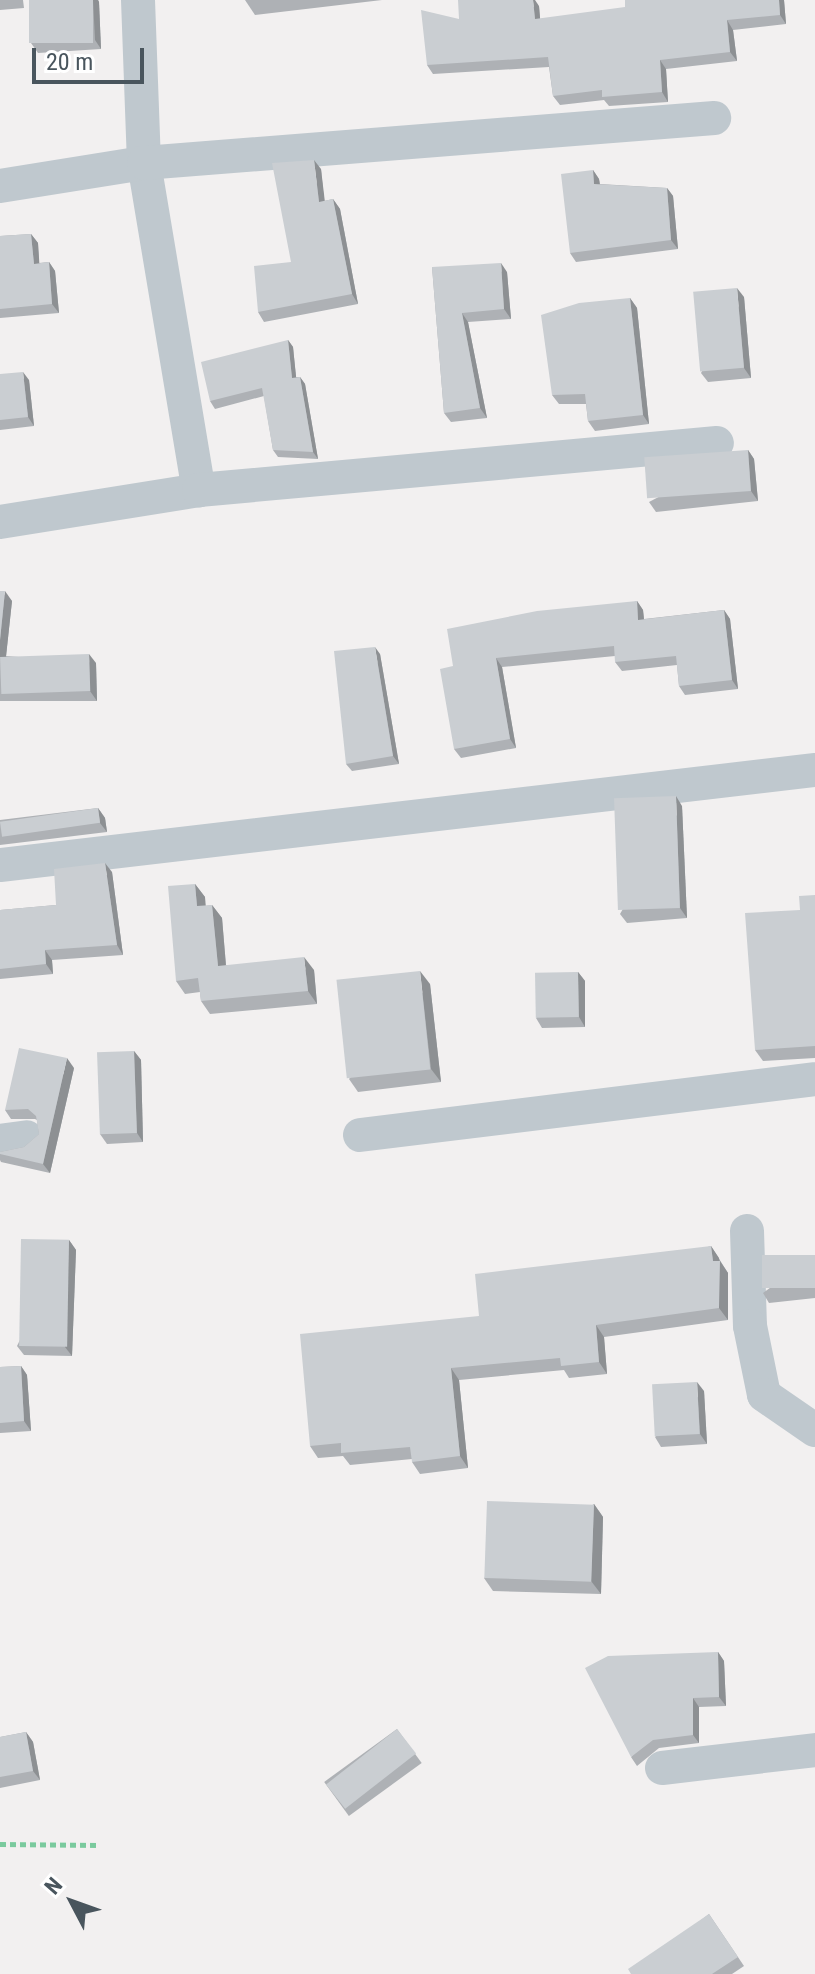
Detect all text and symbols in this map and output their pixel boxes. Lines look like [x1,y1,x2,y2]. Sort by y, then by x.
scale bar [36,32,148,82]
text: 20 m [46,48,93,76]
north arrow [32,1862,112,1942]
text: N [40,1873,67,1899]

